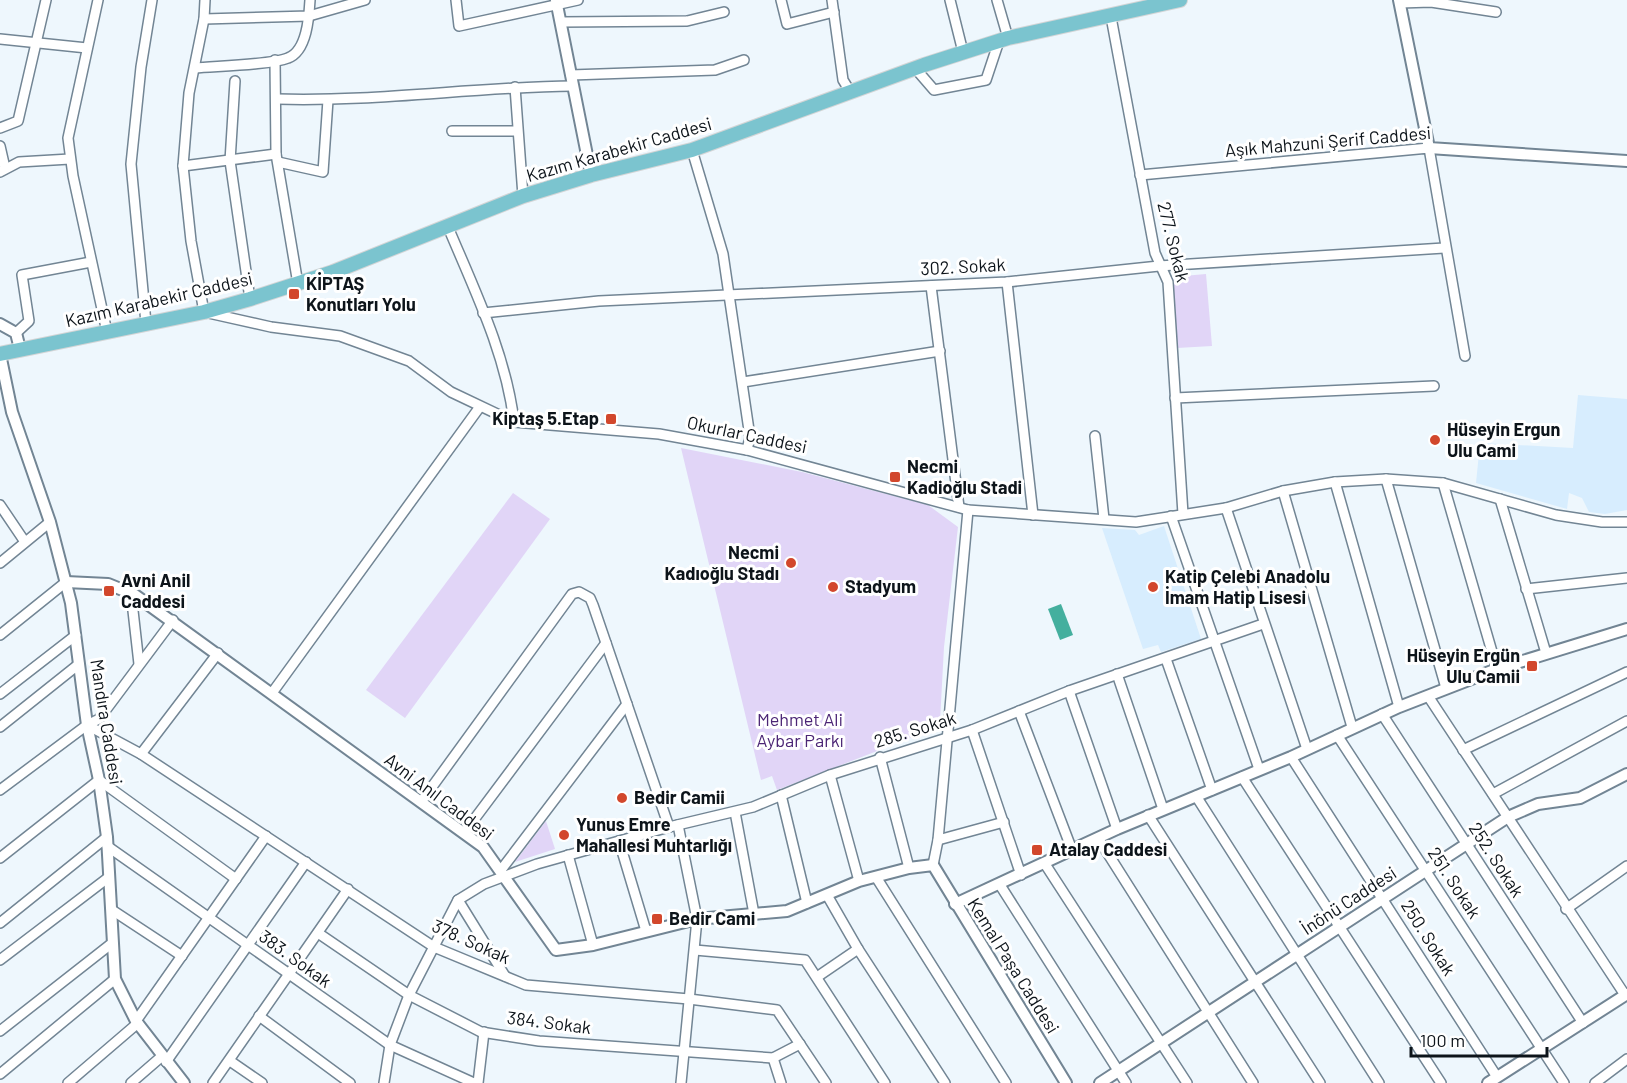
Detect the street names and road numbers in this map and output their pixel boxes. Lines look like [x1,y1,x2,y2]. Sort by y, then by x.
street label: Kazım Karabekir Caddesi [524,112,714,186]
street label: Aşık Mahzuni Şerif Caddesi [1224,121,1432,161]
street label: 277. Sokak [1153,199,1195,284]
street label: 302. Sokak [920,253,1006,279]
street label: Kazım Karabekir Caddesi [63,267,255,331]
street label: Okurlar Caddesi [685,411,809,457]
street label: Mandıra Caddesi [86,657,128,786]
street label: 285. Sokak [871,706,958,752]
street label: Avni Anıl Caddesi [381,748,499,845]
street label: 252. Sokak [1465,818,1529,901]
street label: 251. Sokak [1424,843,1486,922]
street label: İnönü Caddesi [1297,861,1400,939]
street label: Kemal Paşa Caddesi [963,894,1064,1037]
street label: 250. Sokak [1397,896,1461,979]
street label: 378. Sokak [429,914,514,968]
street label: 383. Sokak [255,925,336,992]
street label: 384. Sokak [506,1006,592,1038]

